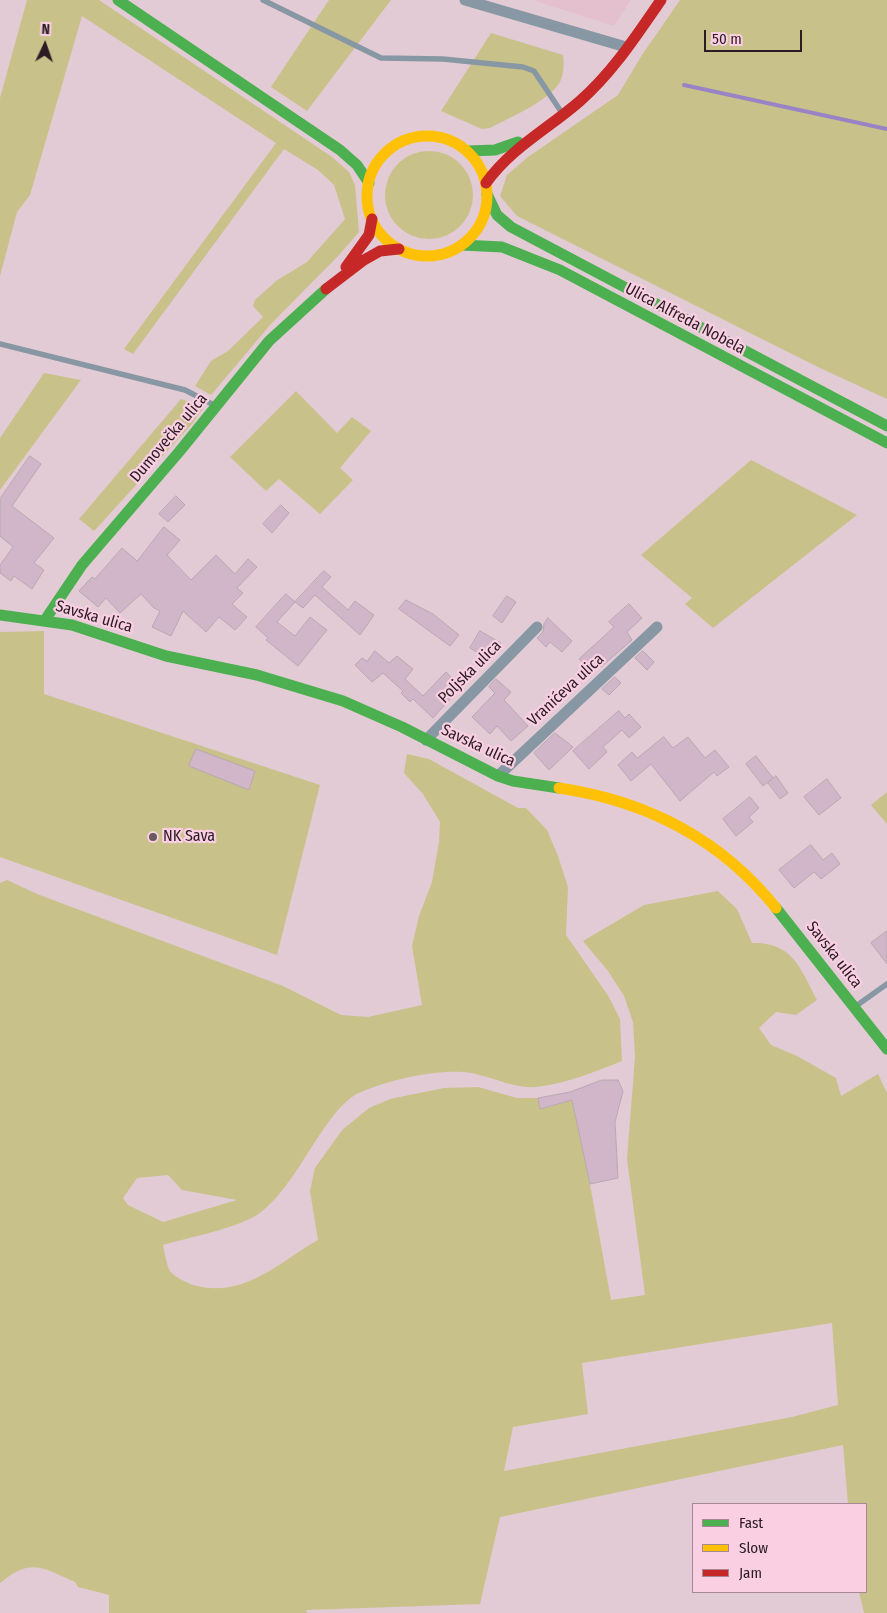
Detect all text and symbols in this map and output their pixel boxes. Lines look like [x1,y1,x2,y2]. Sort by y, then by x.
north arrow [20,20,70,70]
scale bar [707,20,804,52]
text: N [41,21,50,38]
text: 50 m [712,30,742,48]
street label: Ulica Alfreda Nobela [622,279,748,359]
street label: Dumovečka ulica [126,390,212,486]
street label: Savska ulica [53,597,135,637]
street label: Poljska ulica [434,636,506,708]
street label: Vranićeva ulica [524,650,608,730]
street label: Savska ulica [438,721,518,771]
place label: NK Sava [163,827,215,847]
marker: NK Sava [147,831,159,843]
street label: Savska ulica [802,918,866,992]
legend [692,1503,867,1593]
text: Fast [739,1514,763,1532]
text: Slow [739,1539,768,1557]
text: Jam [739,1564,762,1582]

